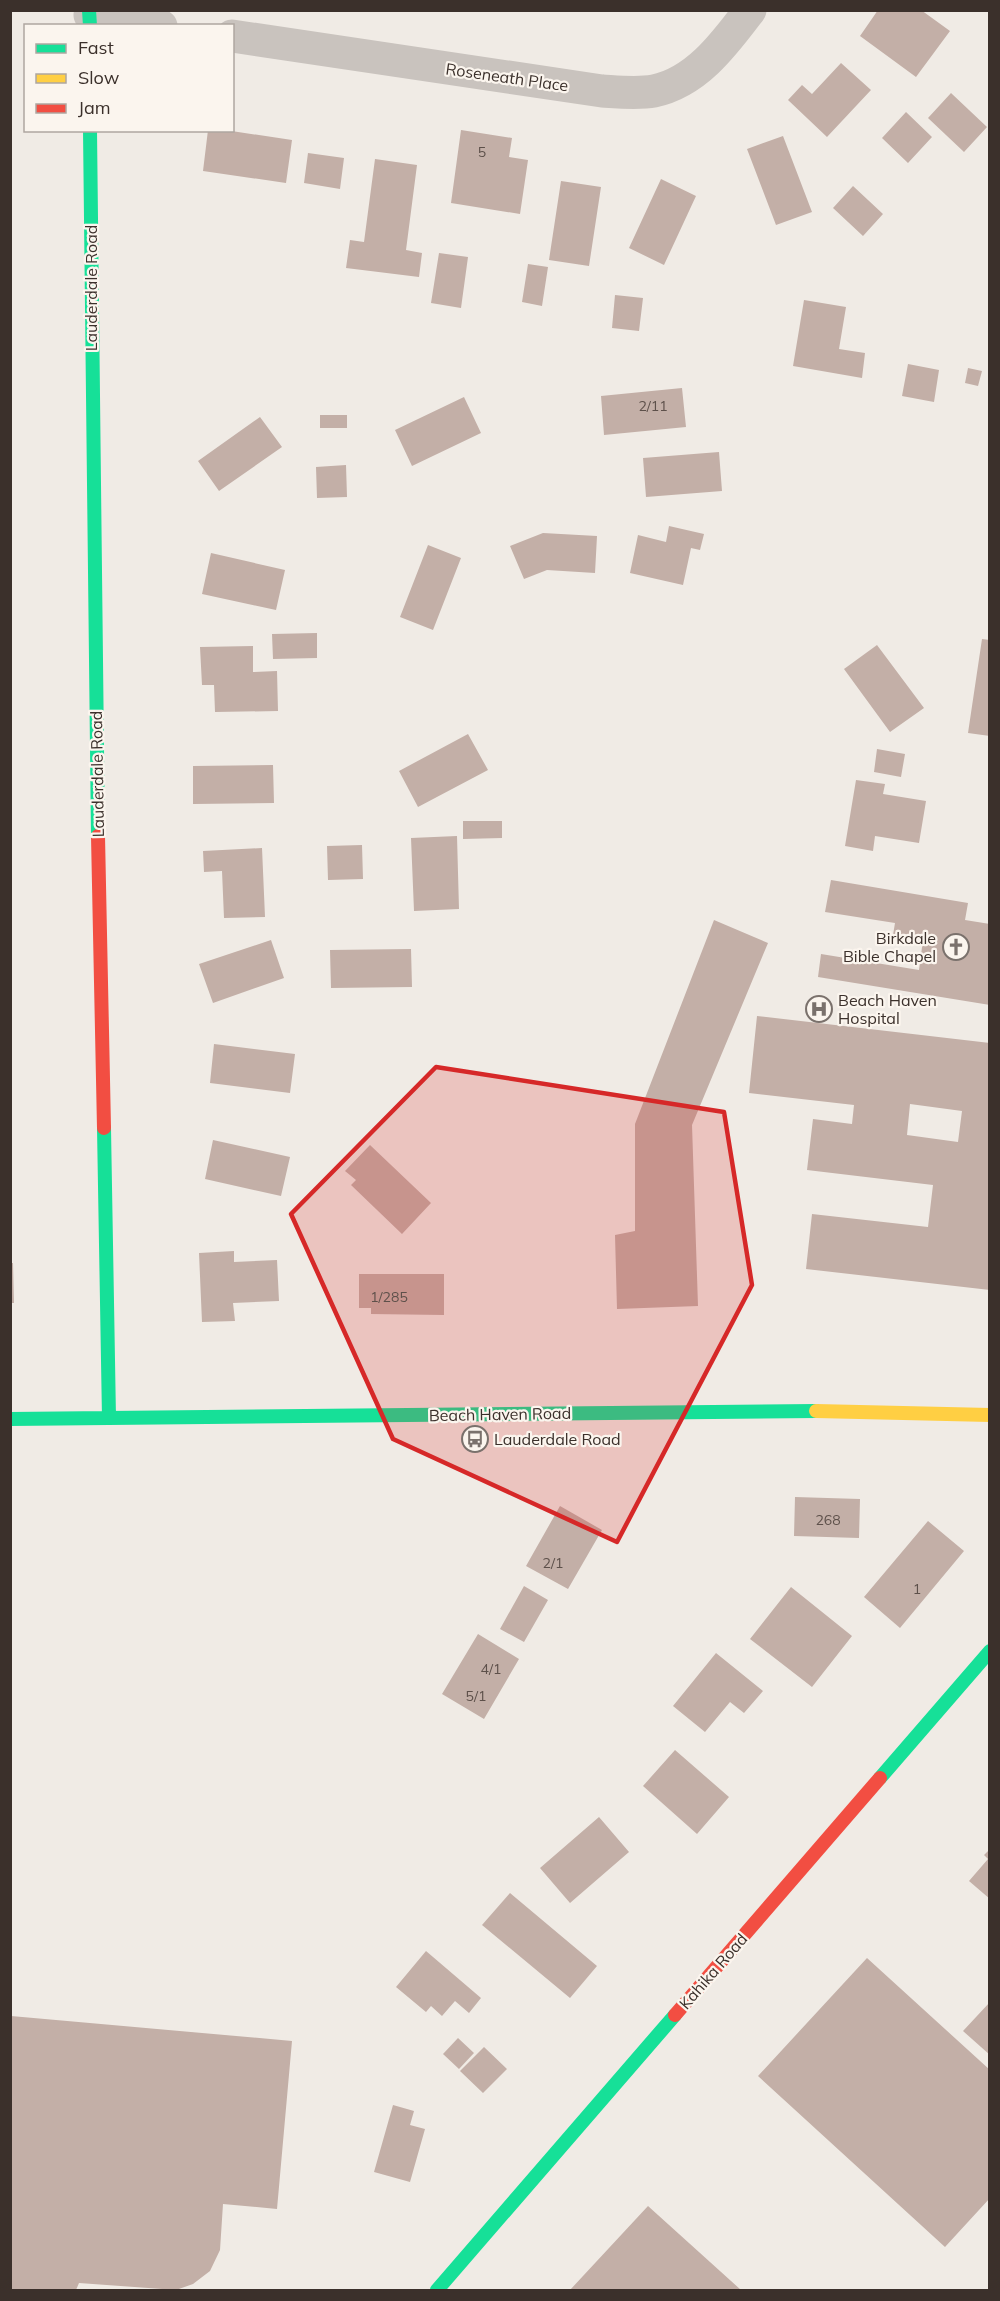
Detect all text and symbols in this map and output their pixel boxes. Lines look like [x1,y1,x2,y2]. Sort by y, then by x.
legend [24,24,234,132]
text: Fast [78,36,114,59]
street label: Roseneath Place [444,58,570,96]
text: Slow [78,66,120,89]
text: Jam [78,96,111,119]
house number: 5 [478,143,486,161]
street label: Lauderdale Road [81,225,101,351]
house number: 2/11 [638,397,668,415]
street label: Lauderdale Road [86,710,108,838]
place label: Birkdale Bible Chapel [843,928,936,966]
church icon: Birkdale Bible Chapel [941,932,971,962]
place label: Beach Haven Hospital [838,990,937,1028]
hospital icon: Beach Haven Hospital [804,994,834,1024]
house number: 1/285 [370,1288,408,1306]
street label: Beach Haven Road [429,1403,571,1425]
bus stop icon: Lauderdale Road [460,1424,490,1454]
place label: Lauderdale Road [494,1429,621,1449]
house number: 268 [815,1511,841,1529]
house number: 2/1 [543,1554,563,1572]
house number: 1 [913,1580,921,1598]
house number: 4/1 [481,1660,501,1678]
house number: 5/1 [466,1687,486,1705]
street label: Kahika Road [675,1929,751,2013]

